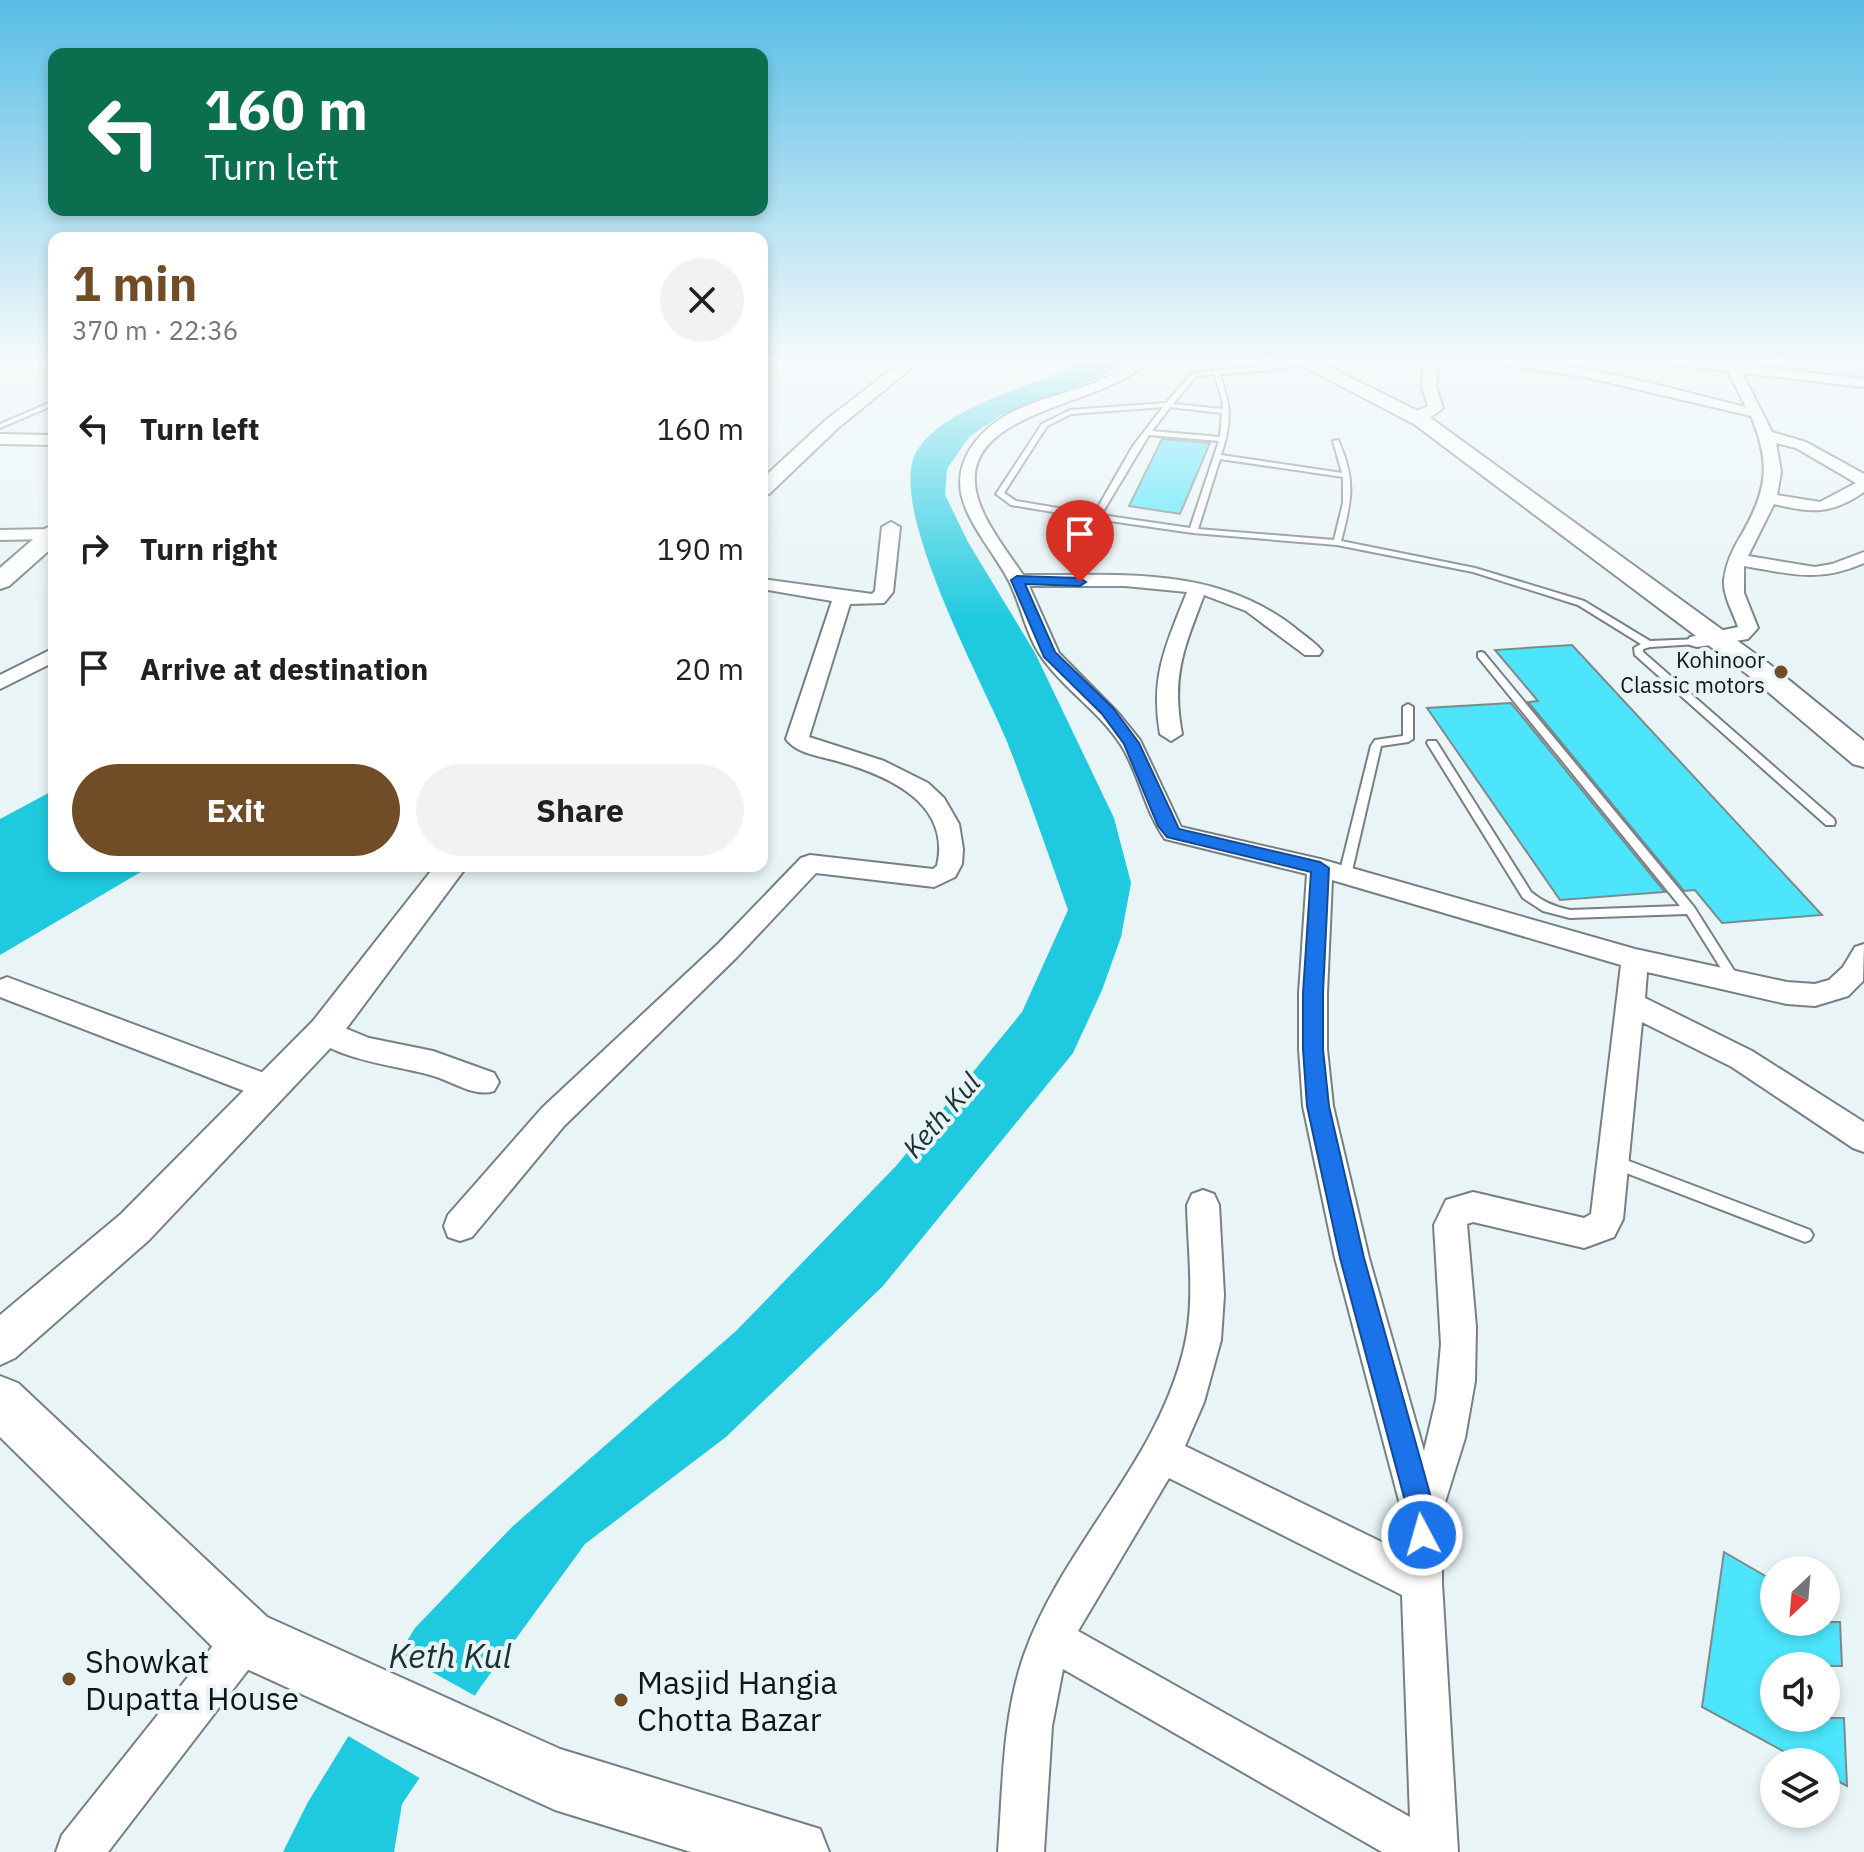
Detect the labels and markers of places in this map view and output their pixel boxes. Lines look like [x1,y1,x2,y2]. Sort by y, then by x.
pin [1046,500,1114,582]
place label: Kohinoor Classic motors [1620,645,1765,699]
marker: Kohinoor Classic motors [1772,663,1790,681]
place label: Showkat Dupatta House [85,1640,299,1719]
place label: Masjid Hangia Chotta Bazar [637,1661,838,1740]
marker: Showkat Dupatta House [60,1670,78,1688]
marker: Masjid Hangia Chotta Bazar [612,1691,630,1709]

